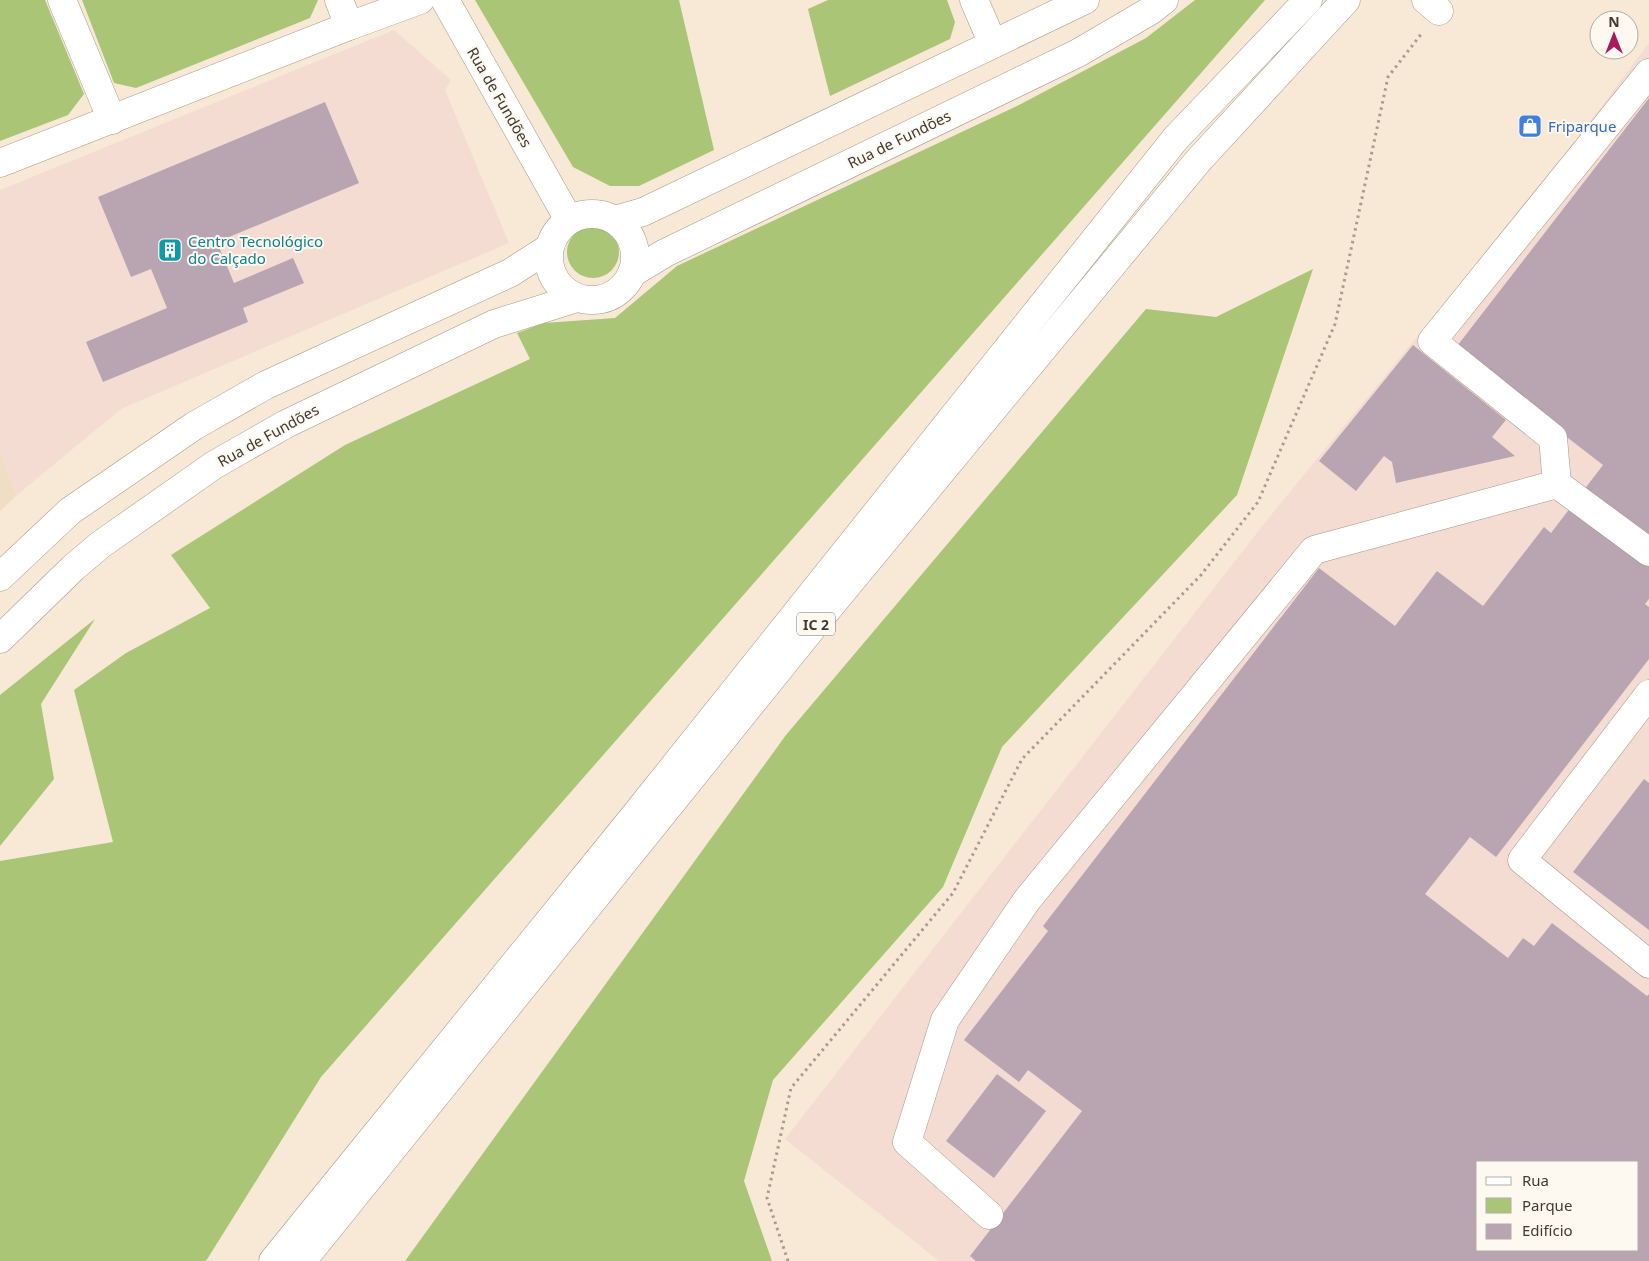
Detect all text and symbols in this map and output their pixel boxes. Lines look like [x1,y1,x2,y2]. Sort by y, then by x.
north arrow [1589,10,1639,60]
text: N [1608,12,1620,31]
street label: Rua de Fundões [463,43,537,151]
street label: Rua de Fundões [844,105,954,173]
shop icon: Friparque [1517,113,1543,139]
place label: Friparque [1548,116,1616,136]
place label: Centro Tecnológico do Calçado [188,231,323,268]
building icon: Centro Tecnológico do Calçado [157,237,183,263]
street label: Rua de Fundões [214,399,322,471]
road number: IC 2 [797,612,835,636]
legend [1476,1161,1639,1251]
text: Rua [1522,1170,1549,1190]
text: Parque [1522,1195,1572,1215]
text: Edifício [1522,1220,1573,1240]

